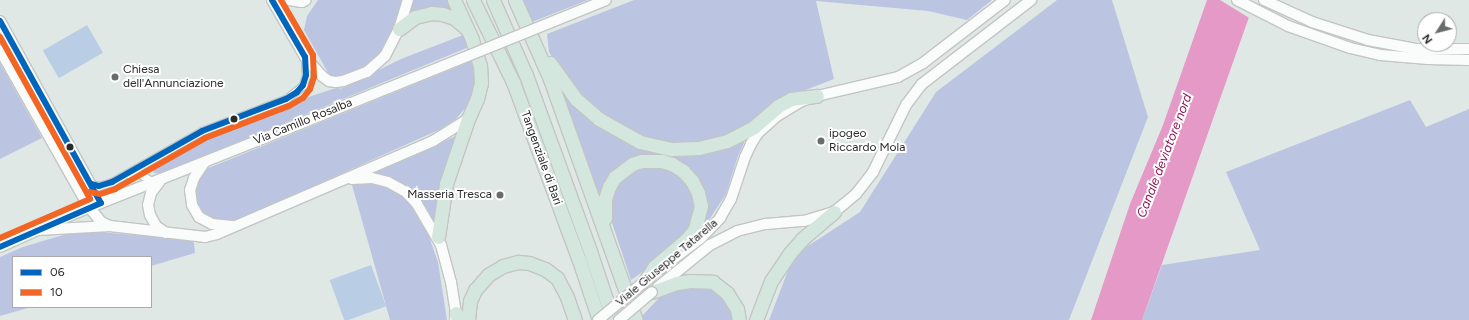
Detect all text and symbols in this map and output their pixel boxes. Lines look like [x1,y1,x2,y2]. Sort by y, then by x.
north arrow [1417,12,1457,52]
text: N [1420,32,1435,46]
place label: Chiesa dell'Annunciazione [123,63,223,91]
marker: Chiesa dell'Annunciazione [110,72,120,82]
water label: Canale deviatore nord [1134,92,1196,220]
street label: Via Camillo Rosalba [252,96,354,148]
street label: Tangenziale di Bari [517,109,565,207]
unlabelled marker [229,114,239,124]
place label: ipogeo Riccardo Mola [829,127,905,155]
marker: ipogeo Riccardo Mola [816,136,826,146]
unlabelled marker [65,142,75,152]
place label: Masseria Tresca [407,188,492,202]
marker: Masseria Tresca [495,190,505,200]
street label: Viale Giuseppe Tatarella [613,216,721,310]
legend [12,256,152,308]
text: 06 [50,265,64,279]
text: 10 [50,285,63,299]

